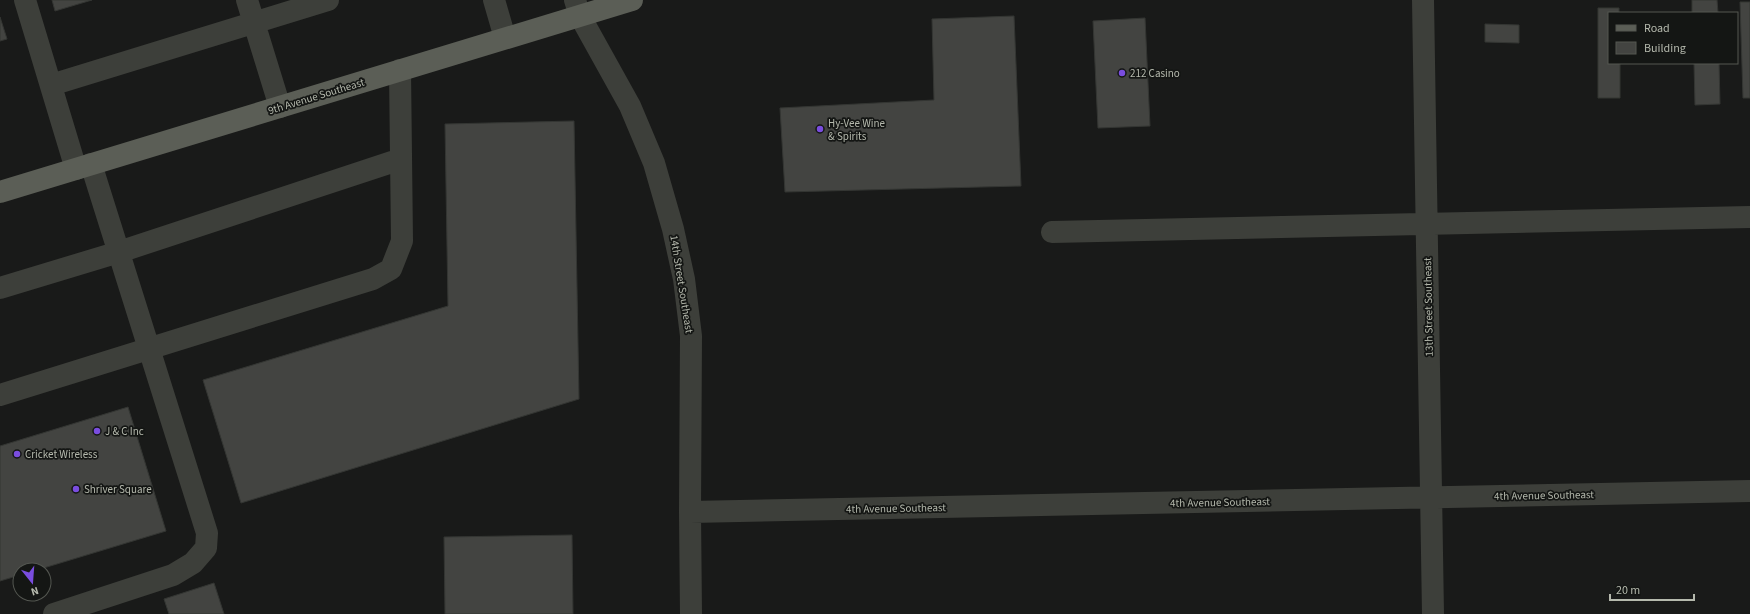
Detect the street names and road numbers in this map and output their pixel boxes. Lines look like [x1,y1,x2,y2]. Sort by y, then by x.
street label: 9th Avenue Southeast [266,75,366,118]
street label: 14th Street Southeast [666,234,697,334]
street label: 13th Street Southeast [1420,257,1437,357]
street label: 4th Avenue Southeast [1494,487,1594,504]
street label: 4th Avenue Southeast [1170,494,1270,511]
street label: 4th Avenue Southeast [846,500,946,517]

